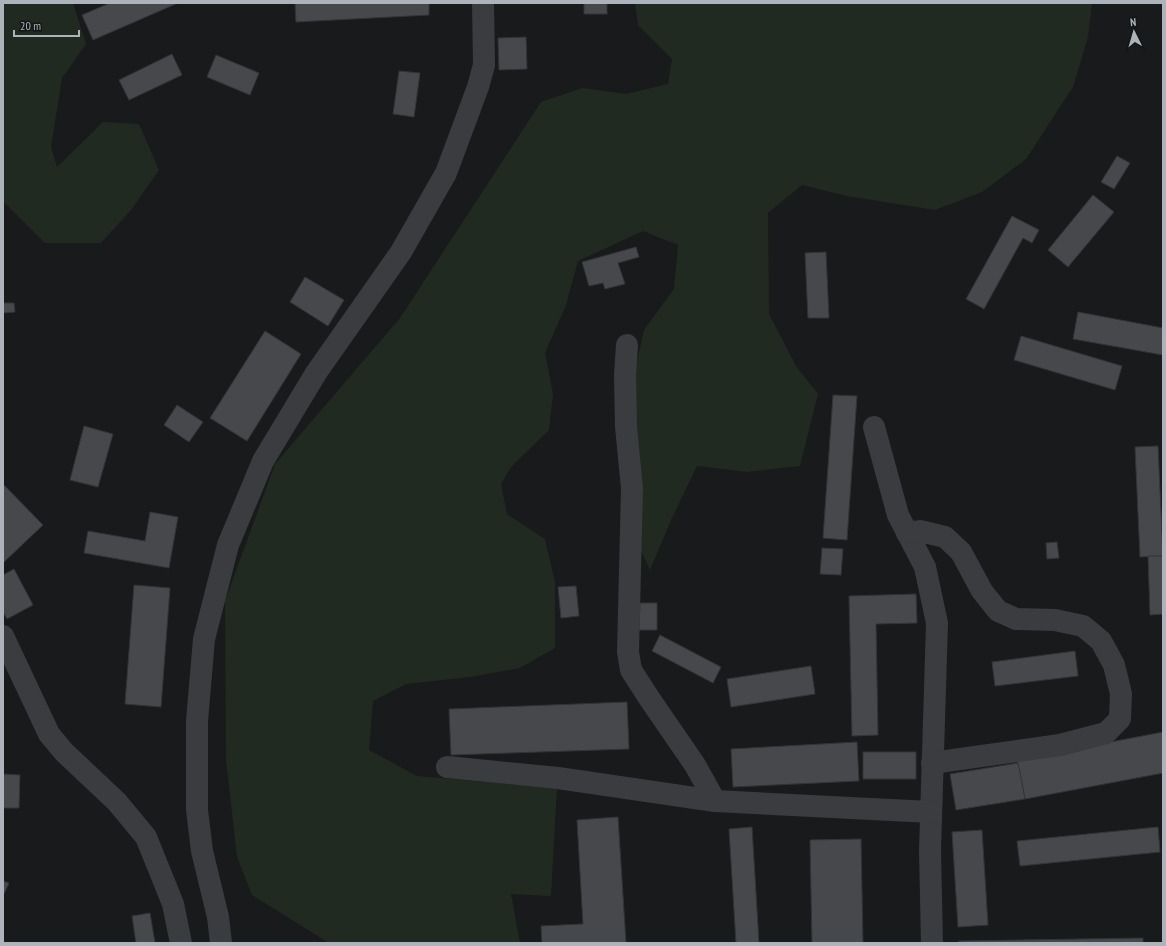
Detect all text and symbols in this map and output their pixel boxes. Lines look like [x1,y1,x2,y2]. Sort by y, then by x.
scale bar [14,12,79,38]
north arrow [1114,12,1154,52]
text: N [1130,15,1137,29]
text: 20 m [20,18,41,33]

